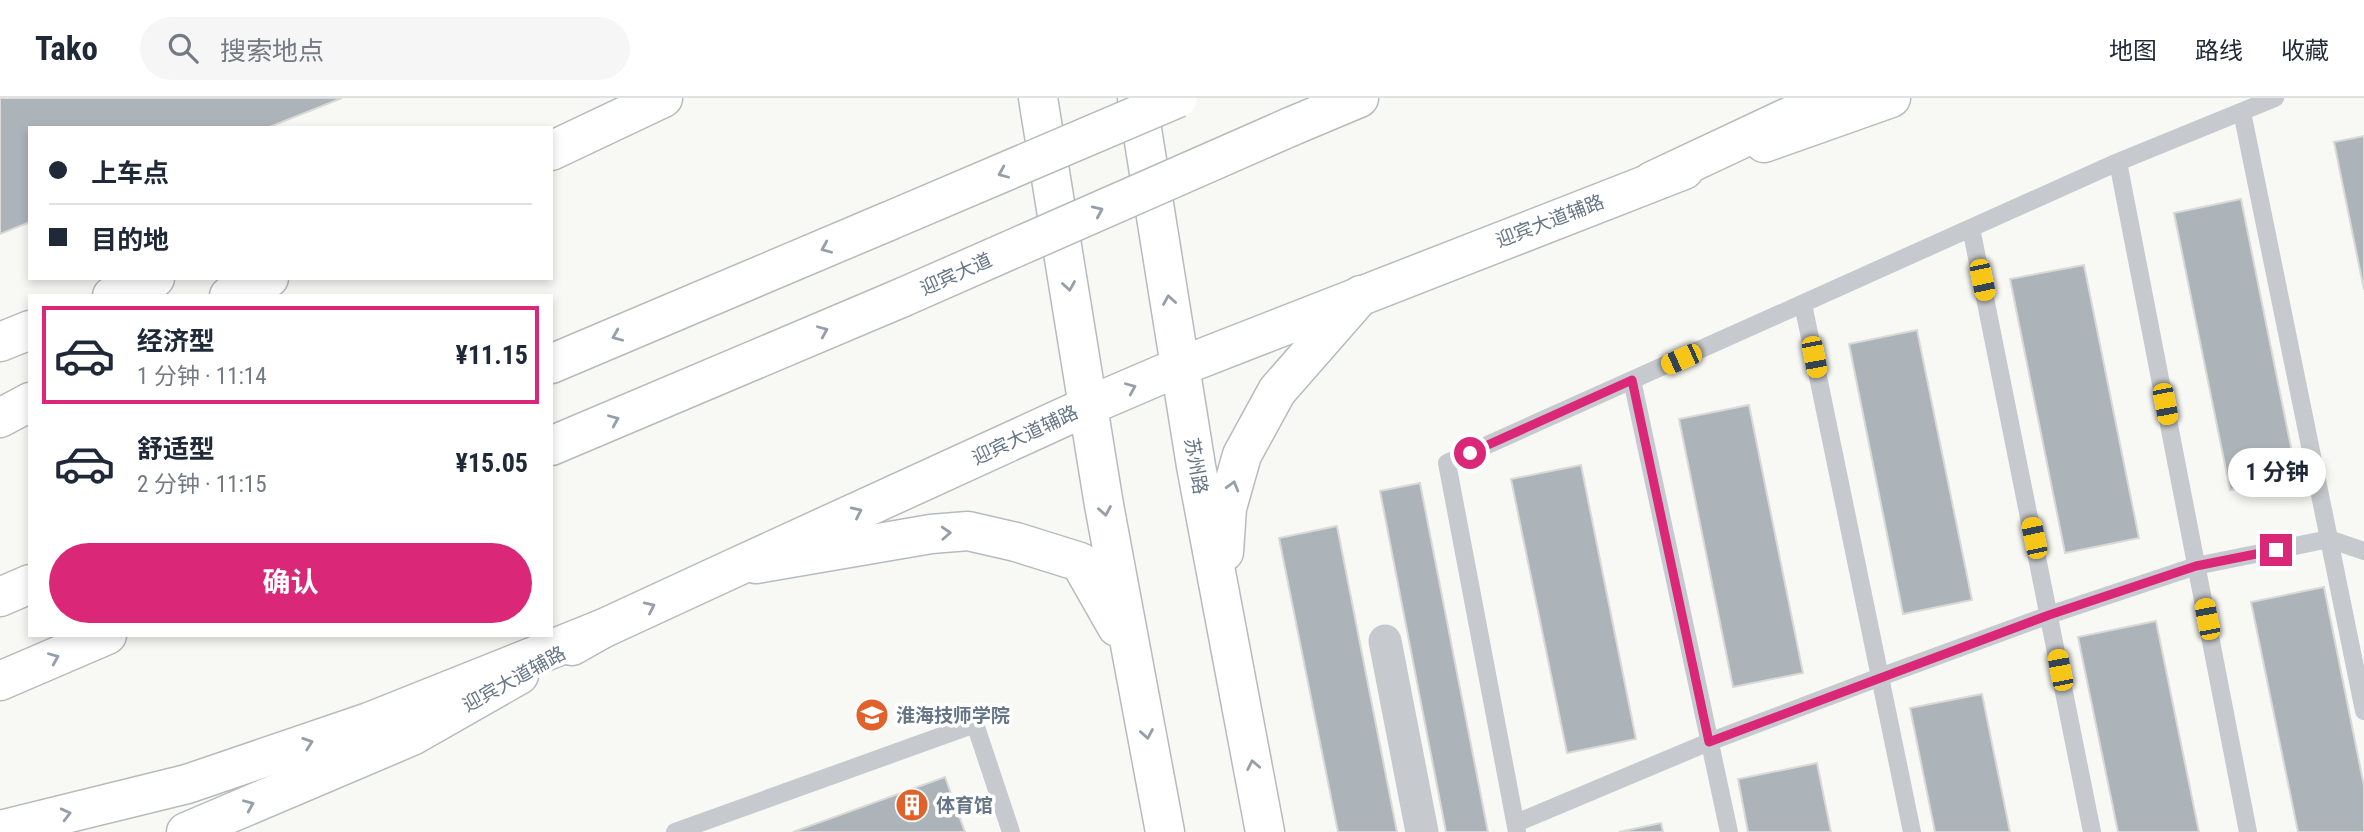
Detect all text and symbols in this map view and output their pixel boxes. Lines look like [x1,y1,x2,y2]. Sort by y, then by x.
search box [140,17,630,80]
text: Tako [35,29,98,68]
icon: search [164,29,202,67]
text: 搜索地点 [220,36,324,66]
text: 地图 [2109,37,2157,65]
text: 路线 [2195,37,2243,65]
text: 收藏 [2281,37,2329,65]
text: 上车点 [91,158,169,188]
one-way arrow [998,164,1010,178]
street label: 迎宾大道辅路 [1493,190,1607,252]
one-way arrow [1091,205,1103,219]
text: 目的地 [91,225,169,255]
one-way arrow [821,239,833,253]
street label: 迎宾大道 [917,248,995,300]
car [1968,257,1997,303]
one-way arrow [1061,280,1076,292]
one-way arrow [1161,294,1176,306]
icon: car [53,324,116,387]
one-way arrow [817,325,829,339]
text: 经济型 [137,326,215,356]
one-way arrow [611,328,624,342]
car [1800,334,1829,380]
text: ¥11.15 [456,340,528,370]
car [1658,341,1705,377]
text: 1 分钟 · 11:14 [137,363,267,390]
car [2151,381,2180,427]
one-way arrow [1124,382,1136,396]
street label: 迎宾大道辅路 [968,400,1082,470]
one-way arrow [607,414,619,428]
icon: car [53,432,116,495]
text: 舒适型 [137,434,215,464]
street label: 苏州路 [1180,436,1212,496]
route start [1454,437,1486,469]
text: ¥15.05 [456,448,528,478]
callout: 1 分钟 [2227,448,2325,498]
text: 1 分钟 [2246,459,2308,486]
text: 2 分钟 · 11:15 [137,471,267,498]
one-way arrow [1225,481,1240,493]
one-way arrow [1097,505,1112,517]
one-way arrow [849,506,862,520]
car [2020,515,2049,561]
one-way arrow [941,525,952,540]
route end [2260,534,2292,566]
button: 确认 [49,543,532,623]
car [2193,596,2222,642]
one-way arrow [643,601,655,615]
street label: 迎宾大道辅路 [459,641,569,717]
car [2046,647,2075,693]
one-way arrow [46,652,59,666]
school or university icon: 淮海技师学院 [853,696,891,734]
place label: 淮海技师学院 [896,704,1010,727]
one-way arrow [1139,728,1154,740]
one-way arrow [301,737,313,751]
one-way arrow [1246,759,1261,771]
building icon: 体育馆 [893,786,931,824]
place label: 体育馆 [936,794,993,817]
one-way arrow [241,799,254,813]
one-way arrow [60,808,72,822]

